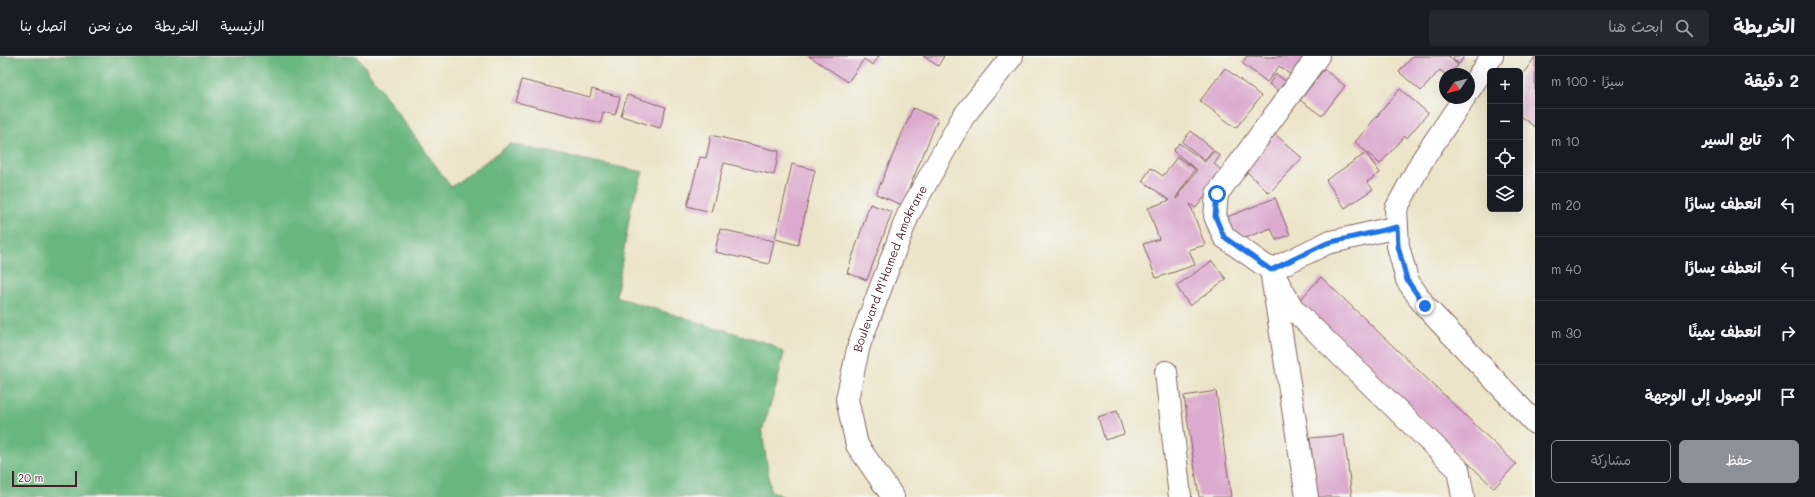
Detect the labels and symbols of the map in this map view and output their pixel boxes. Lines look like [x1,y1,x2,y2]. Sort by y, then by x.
north arrow [1439,68,1475,104]
street label: Boulevard M'Hamed Amokrane [849,182,930,353]
route start [1208,185,1226,203]
route end [1416,297,1434,315]
scale bar [12,469,77,488]

